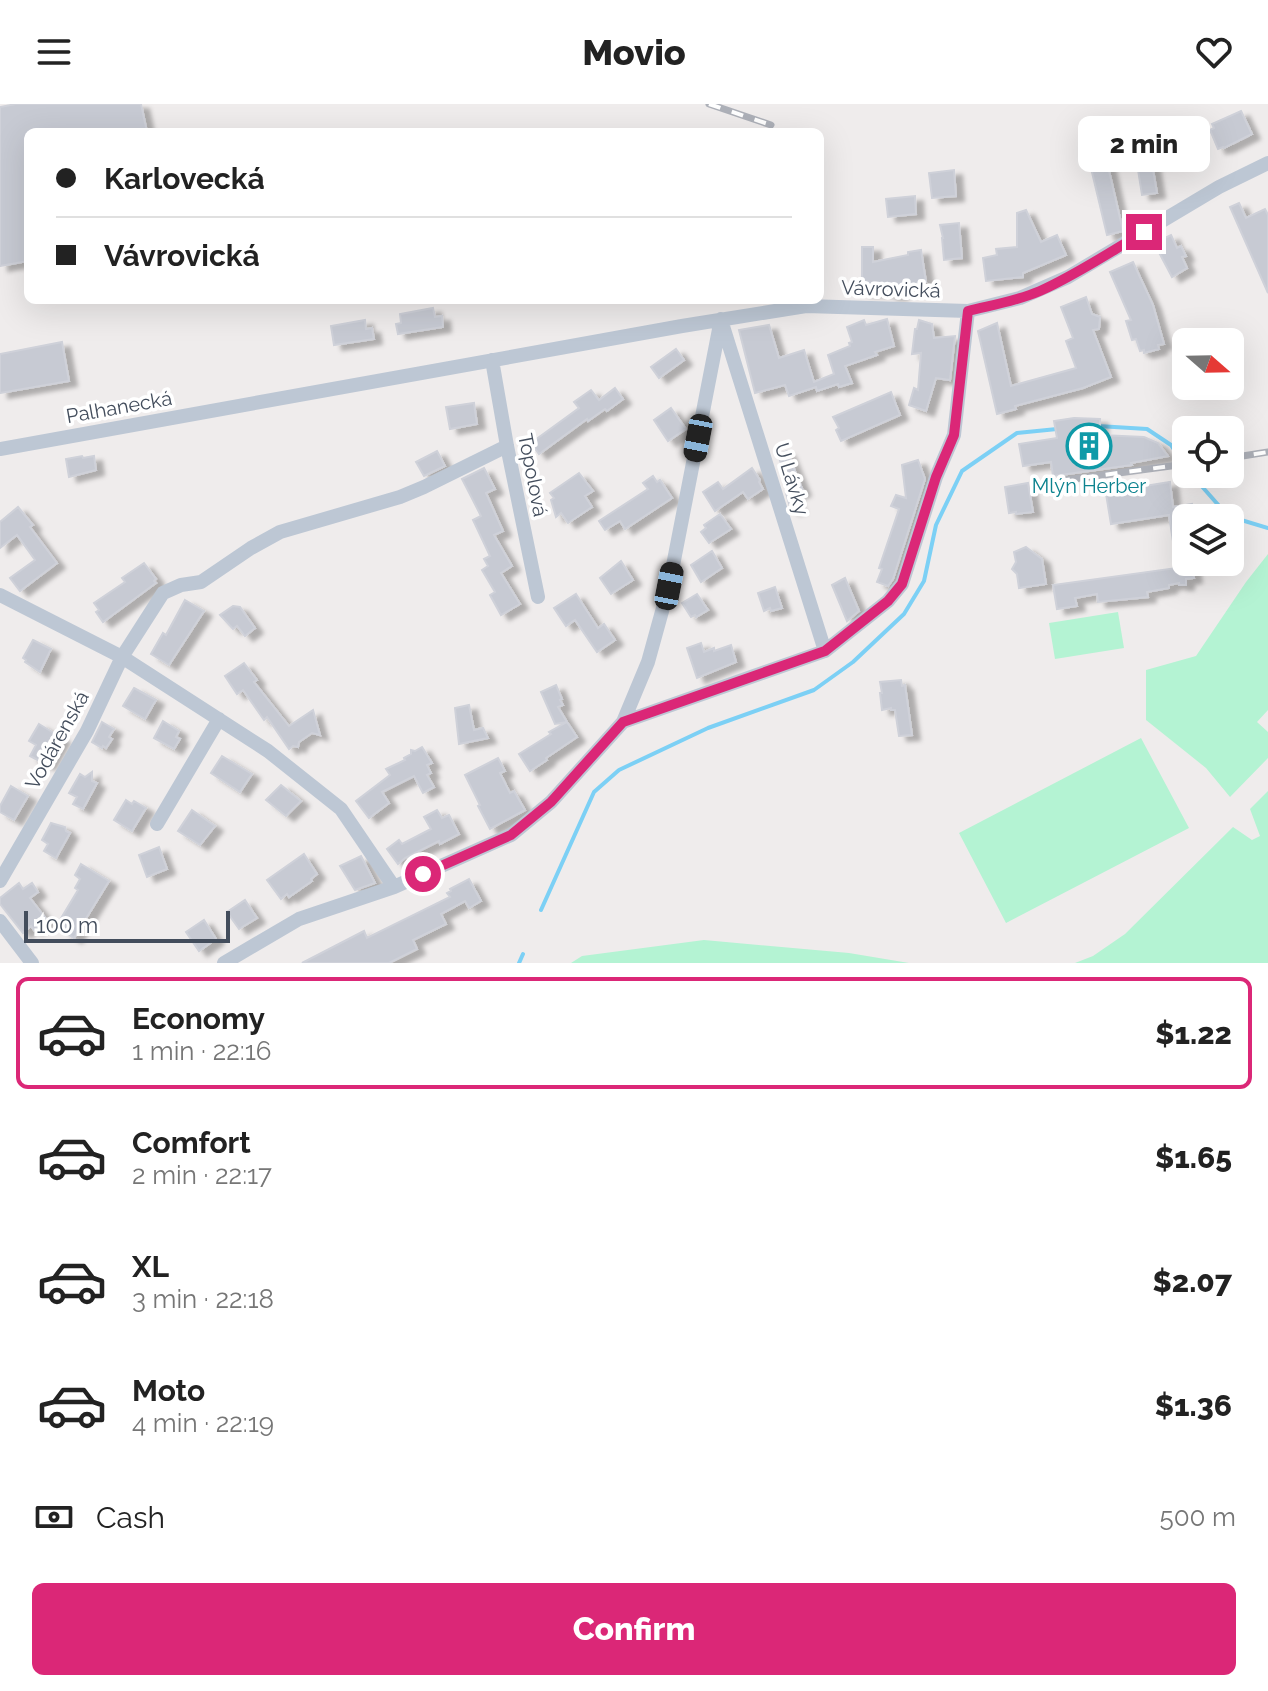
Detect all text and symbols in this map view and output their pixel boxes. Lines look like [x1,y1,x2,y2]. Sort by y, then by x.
icon: menu [32,30,76,74]
icon: heart [1192,30,1236,74]
text: Movio [582,31,686,73]
callout: 2 min [1078,116,1210,172]
text: 2 min [1110,129,1178,159]
text: Karlovecká [104,161,265,196]
route end [1126,214,1162,250]
text: Vávrovická [104,238,260,273]
street label: Vávrovická [841,275,941,303]
north arrow [1172,328,1244,400]
map controls [1172,328,1244,576]
street label: Palhanecká [64,386,174,428]
car [682,412,714,464]
button: locate [1172,416,1244,488]
building icon: Mlýn Herber [1065,422,1113,470]
street label: Topolová [513,431,553,519]
street label: U Lávky [770,440,814,518]
place label: Mlýn Herber [1032,474,1146,498]
button: layers [1172,504,1244,576]
car [653,560,685,612]
street label: Vodárenská [20,687,94,793]
route start [405,856,441,892]
scale bar [24,907,230,943]
text: 100 m [36,912,98,938]
icon: car [36,997,108,1069]
text: Economy [132,1001,265,1036]
text: $1.22 [1155,1016,1232,1051]
text: 1 min · 22:16 [132,1036,271,1066]
icon: car [36,1121,108,1193]
text: Comfort [132,1125,251,1160]
text: $1.65 [1155,1140,1232,1175]
text: 2 min · 22:17 [132,1160,272,1190]
icon: car [36,1245,108,1317]
text: XL [132,1249,169,1284]
text: $2.07 [1153,1264,1232,1299]
text: 3 min · 22:18 [132,1284,274,1314]
icon: car [36,1369,108,1441]
text: Moto [132,1373,205,1408]
text: $1.36 [1155,1388,1232,1423]
text: 4 min · 22:19 [132,1408,274,1438]
icon: cash [32,1495,76,1539]
text: Cash [96,1500,165,1535]
text: 500 m [1159,1502,1236,1532]
button: Confirm [32,1583,1236,1675]

